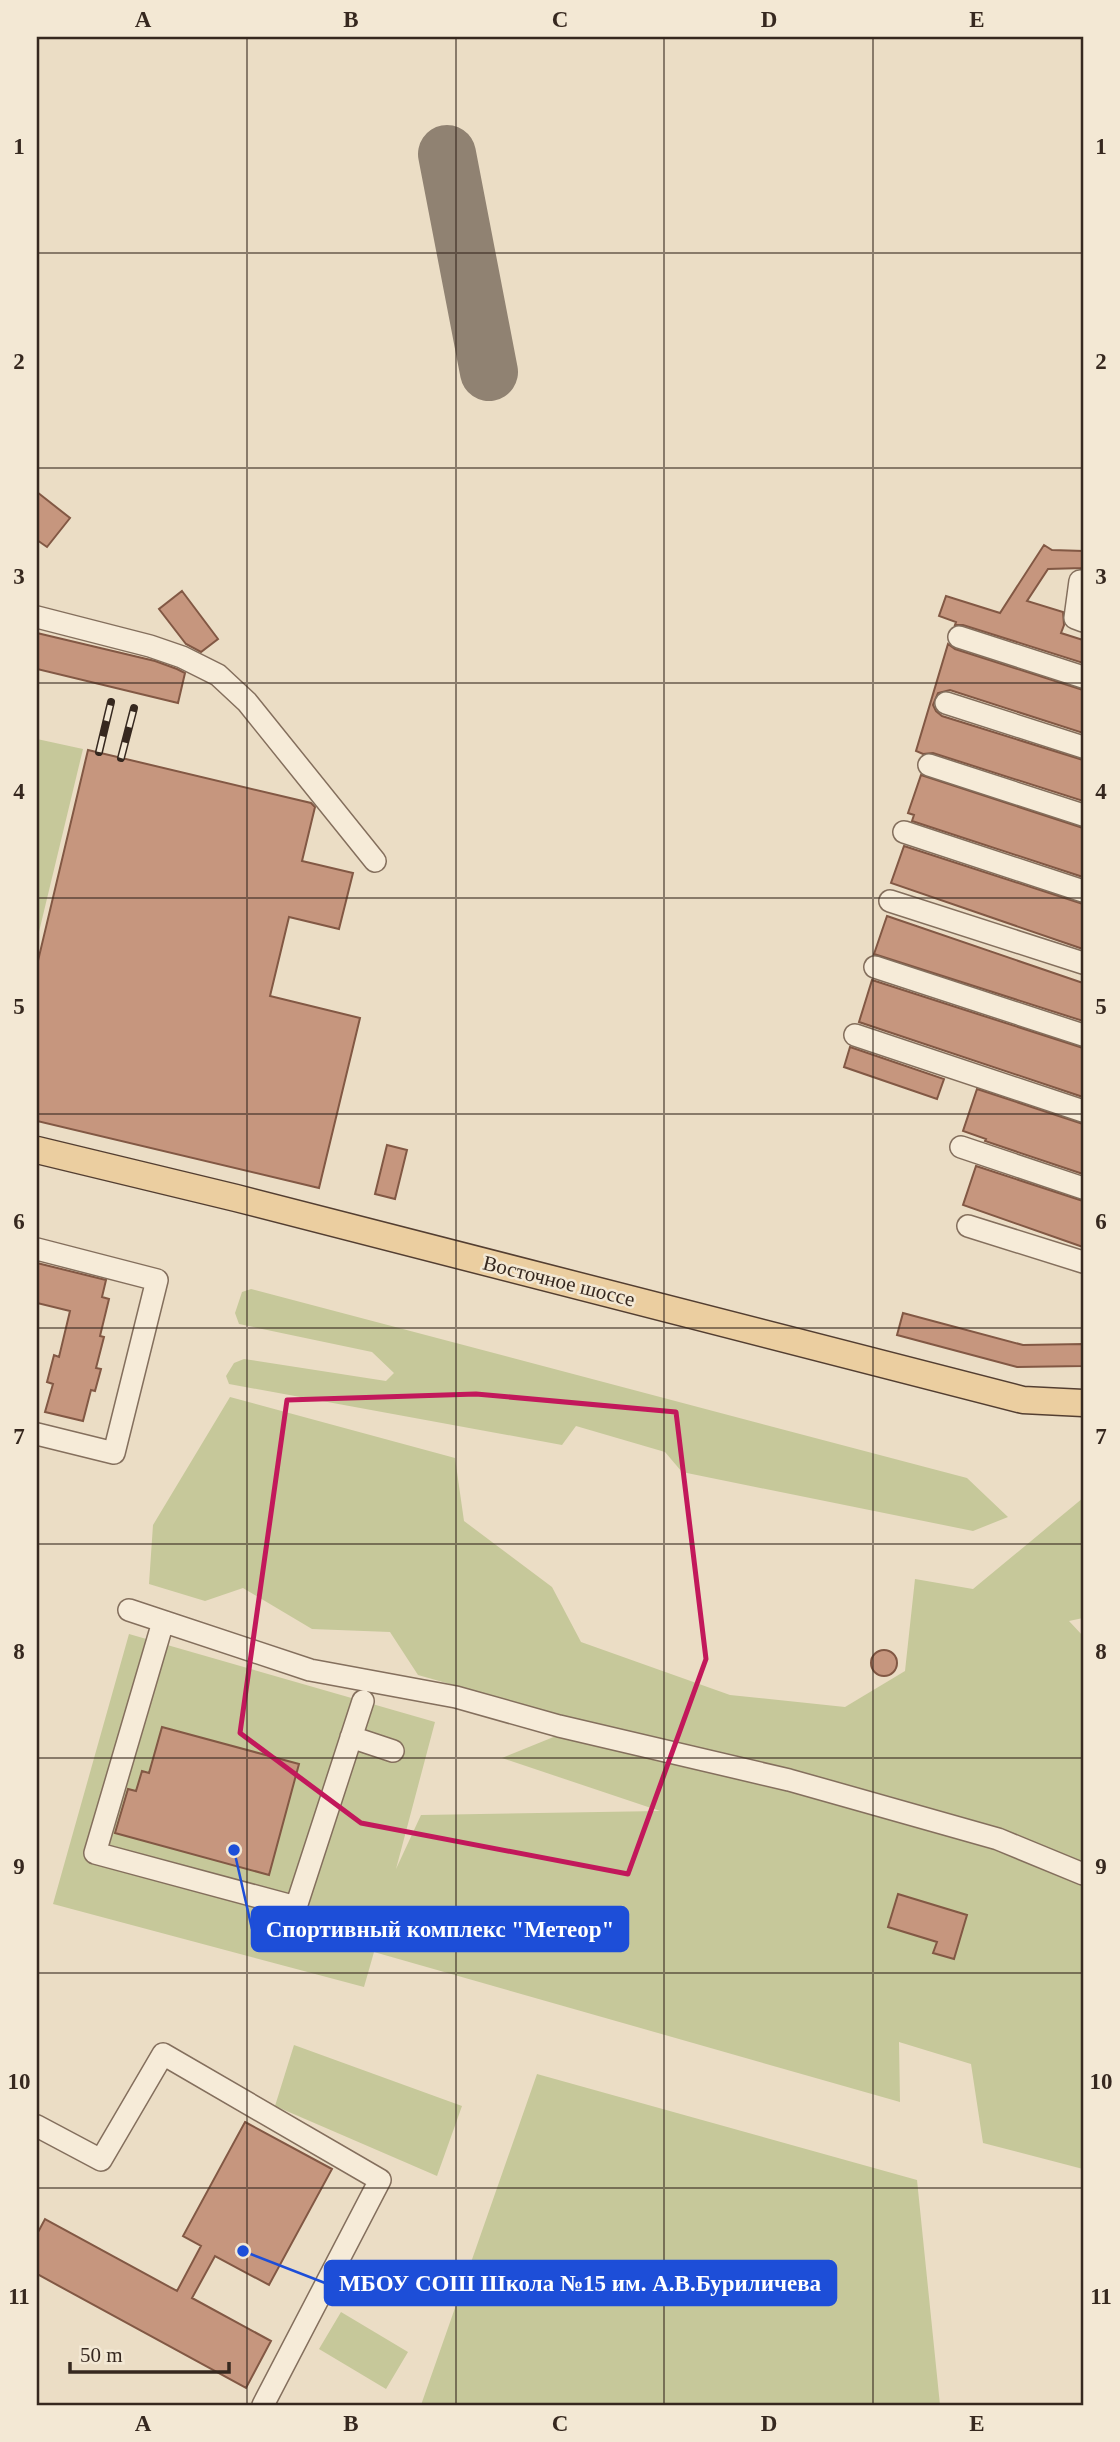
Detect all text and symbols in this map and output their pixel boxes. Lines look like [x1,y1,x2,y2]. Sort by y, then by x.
text: A [135,7,152,32]
text: B [343,7,359,32]
text: C [552,7,568,32]
text: D [761,7,777,32]
text: E [969,7,985,32]
text: 1 [13,134,25,159]
text: 1 [1095,134,1107,159]
text: 2 [13,349,25,374]
text: 2 [1095,349,1107,374]
text: 3 [13,564,25,589]
text: 3 [1095,564,1107,589]
text: 4 [13,779,25,804]
text: 4 [1095,779,1107,804]
text: 5 [13,994,25,1019]
text: 5 [1095,994,1107,1019]
text: 6 [13,1209,25,1234]
text: 6 [1095,1209,1107,1234]
street label: Восточное шоссе [481,1251,637,1311]
text: 7 [13,1424,25,1449]
text: 7 [1095,1424,1107,1449]
text: 8 [13,1639,25,1664]
text: 8 [1095,1639,1107,1664]
text: 9 [13,1854,25,1879]
text: 9 [1095,1854,1107,1879]
callout: Спортивный комплекс "Метеор" [252,1907,628,1951]
text: Спортивный комплекс "Метеор" [266,1917,614,1942]
text: 10 [8,2069,31,2094]
text: 10 [1090,2069,1113,2094]
callout: МБОУ СОШ Школа №15 им. А.В.Буриличева [325,2261,836,2305]
text: МБОУ СОШ Школа №15 им. А.В.Буриличева [339,2271,822,2296]
text: 11 [8,2284,30,2309]
text: 11 [1090,2284,1112,2309]
scale bar [70,2330,229,2374]
text: 50 m [80,2343,123,2367]
text: A [135,2411,152,2436]
text: B [343,2411,359,2436]
text: C [552,2411,568,2436]
text: D [761,2411,777,2436]
text: E [969,2411,985,2436]

